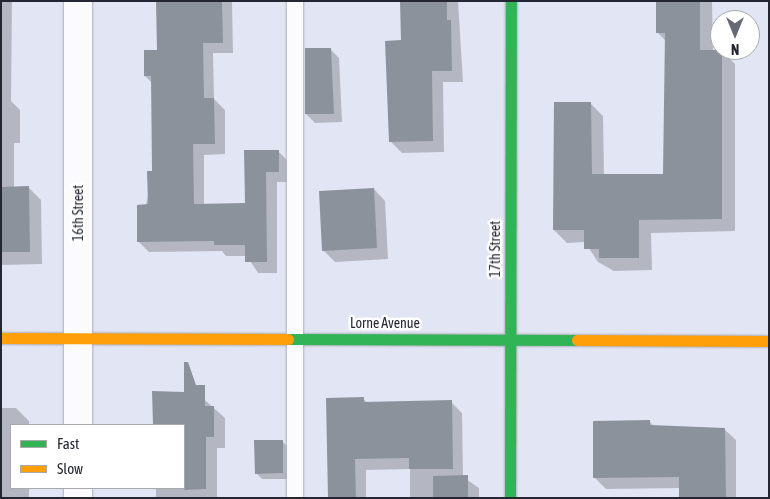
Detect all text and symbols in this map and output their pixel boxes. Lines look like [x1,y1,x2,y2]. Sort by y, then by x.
north arrow [710,10,760,60]
text: N [731,41,739,57]
street label: 16th Street [70,185,86,241]
street label: 17th Street [487,221,503,277]
street label: Lorne Avenue [350,315,420,331]
legend [10,424,185,489]
text: Fast [57,435,79,452]
text: Slow [57,460,83,477]

